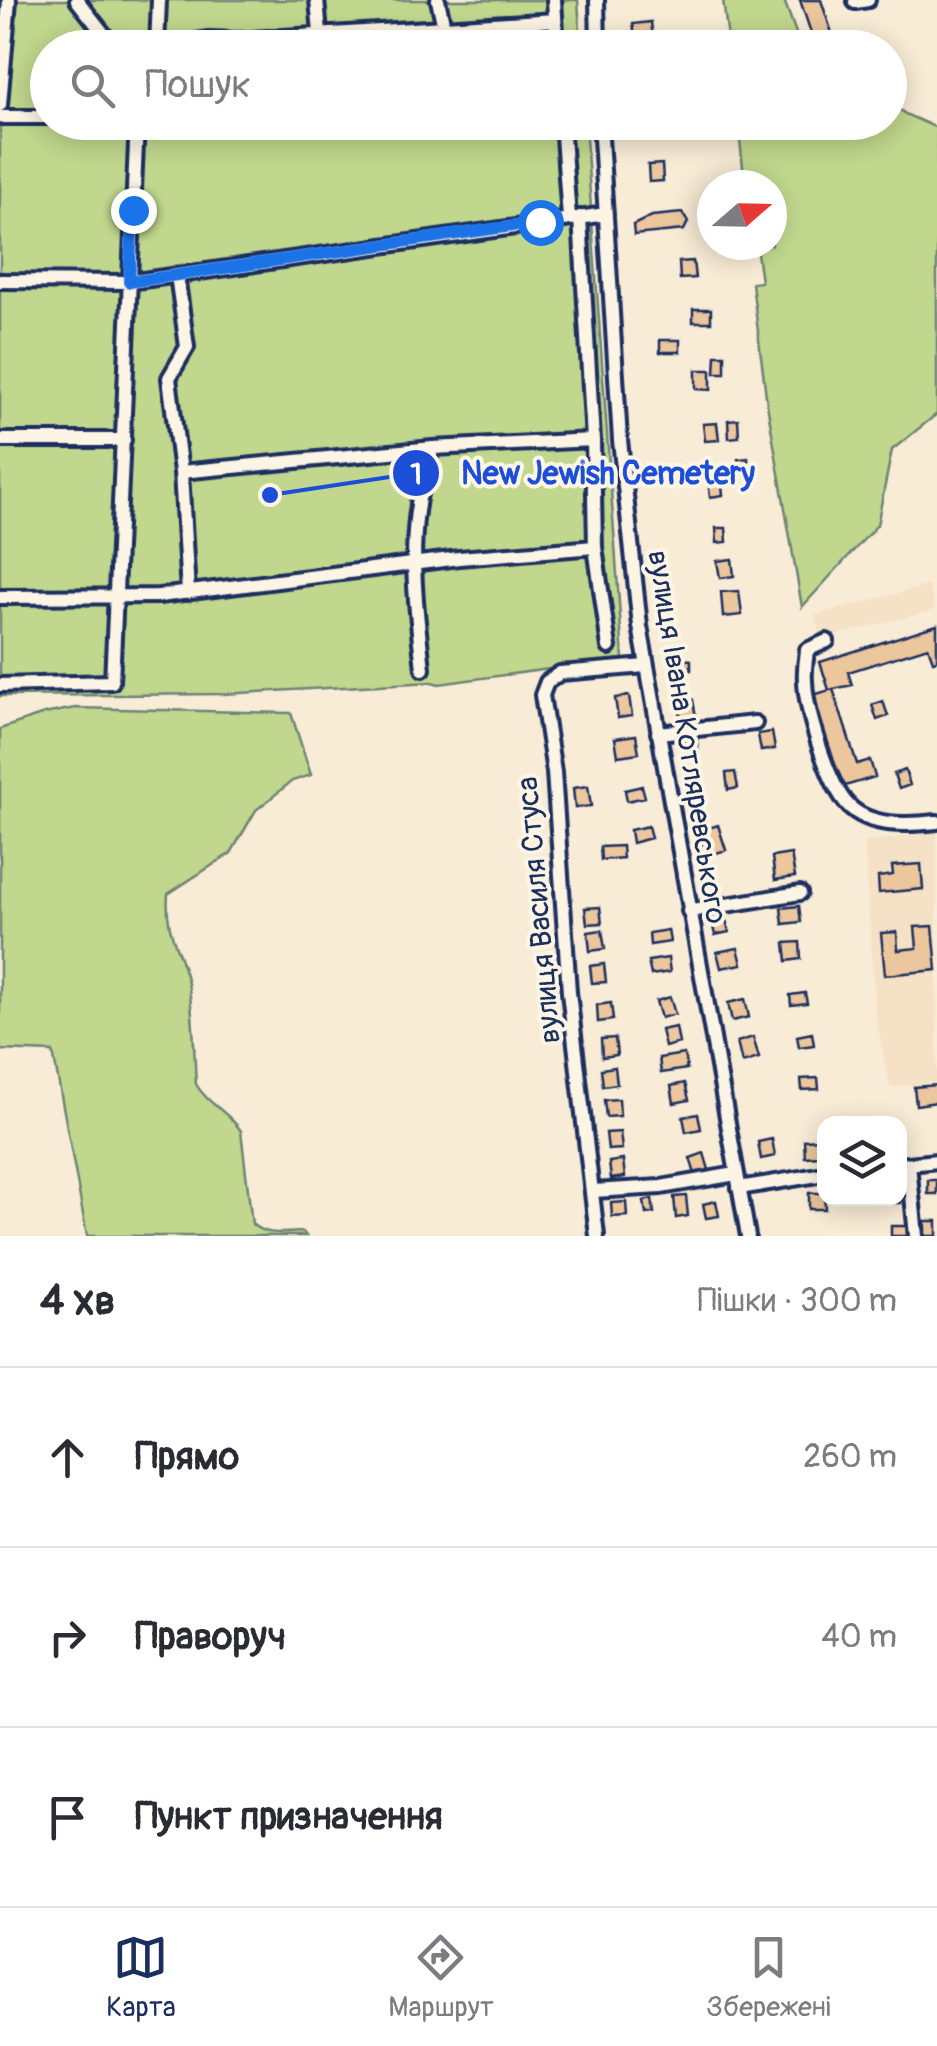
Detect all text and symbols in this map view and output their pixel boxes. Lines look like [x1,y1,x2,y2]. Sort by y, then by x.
search box [30,30,907,140]
icon: search [65,58,120,113]
text: Пошук [145,61,251,109]
north arrow [697,170,787,260]
route end [111,188,157,234]
route start [518,200,564,246]
callout: New Jewish Cemetery [391,442,775,504]
text: New Jewish Cemetery [461,454,755,494]
text: 1 [410,456,422,493]
street label: вулиця Івана Котляревського [639,548,735,926]
street label: вулиця Василя Стуса [509,775,569,1045]
map controls [817,1116,907,1206]
button: layers [817,1116,907,1206]
text: 4 хв [40,1275,115,1327]
text: Пішки · 300 m [698,1281,897,1321]
icon: ahead [40,1430,95,1485]
text: Прямо [135,1433,239,1481]
text: 260 m [803,1437,897,1477]
icon: right [40,1610,95,1665]
text: Праворуч [135,1613,286,1661]
text: 40 m [821,1617,897,1657]
icon: arrive [40,1790,95,1845]
text: Пункт призначення [135,1793,443,1841]
tab: Карта [106,1930,176,2025]
tab: Маршрут [388,1930,494,2025]
tab: Збережені [706,1930,831,2025]

